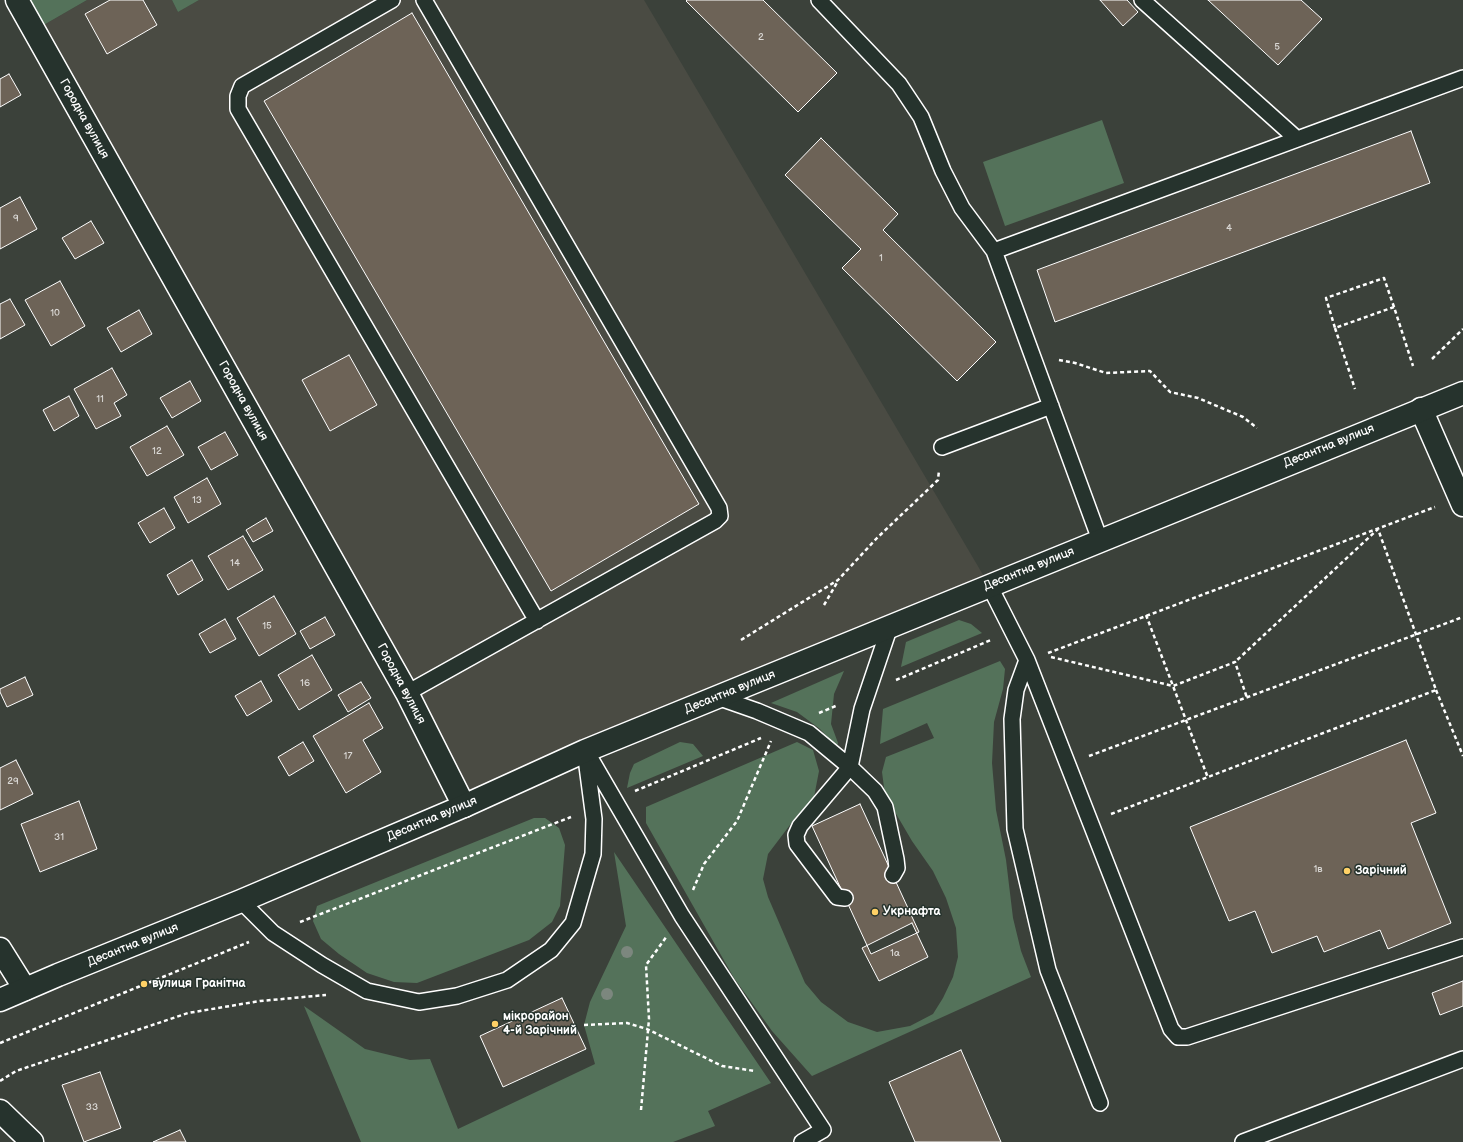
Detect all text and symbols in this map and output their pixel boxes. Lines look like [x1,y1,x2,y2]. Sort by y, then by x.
house number: 2 [758,31,764,43]
house number: 5 [1274,41,1280,53]
street label: Городна вулиця [56,77,112,161]
house number: 9 [13,212,19,224]
house number: 4 [1226,222,1232,234]
house number: 1 [879,252,883,264]
house number: 10 [50,307,60,319]
street label: Городна вулиця [215,359,271,443]
house number: 11 [96,393,104,405]
street label: Десантна вулиця [1281,421,1377,471]
house number: 12 [152,445,162,457]
house number: 13 [192,494,202,506]
street label: Десантна вулиця [981,544,1077,594]
house number: 14 [230,557,240,569]
house number: 15 [262,620,272,632]
street label: Городна вулиця [374,641,428,727]
street label: Десантна вулиця [682,667,778,717]
house number: 16 [300,677,310,689]
house number: 17 [344,750,352,762]
house number: 29 [7,775,19,787]
street label: Десантна вулиця [385,793,479,845]
house number: 31 [54,831,64,843]
house number: 1в [1313,863,1323,875]
place label: Зарічний [1355,864,1407,878]
marker: Зарічний [1342,866,1352,876]
place label: Укрнафта [883,905,941,919]
marker: Укрнафта [870,907,880,917]
street label: Десантна вулиця [85,920,181,970]
house number: 1а [890,947,900,959]
place label: вулиця Гранітна [152,977,246,991]
marker: вулиця Гранітна [139,979,149,989]
place label: мікрорайон 4-й Зарічний [503,1010,577,1038]
marker: мікрорайон 4-й Зарічний [490,1019,500,1029]
house number: 33 [86,1101,98,1113]

